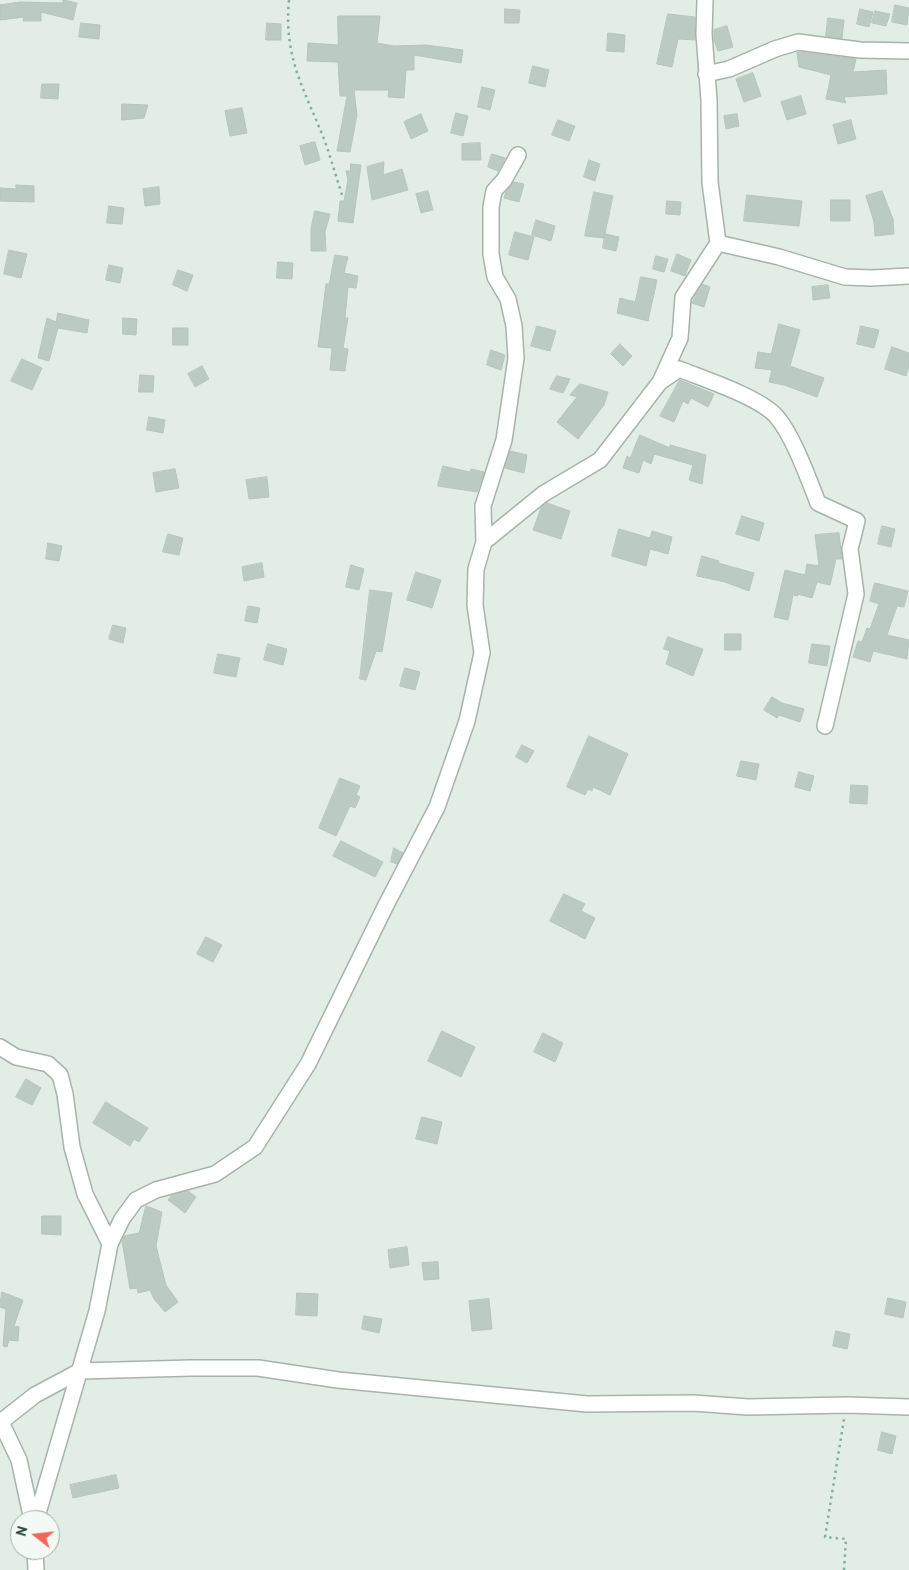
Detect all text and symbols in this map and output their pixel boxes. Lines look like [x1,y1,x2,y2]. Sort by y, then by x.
north arrow [10,1510,60,1560]
text: N [12,1524,31,1538]

